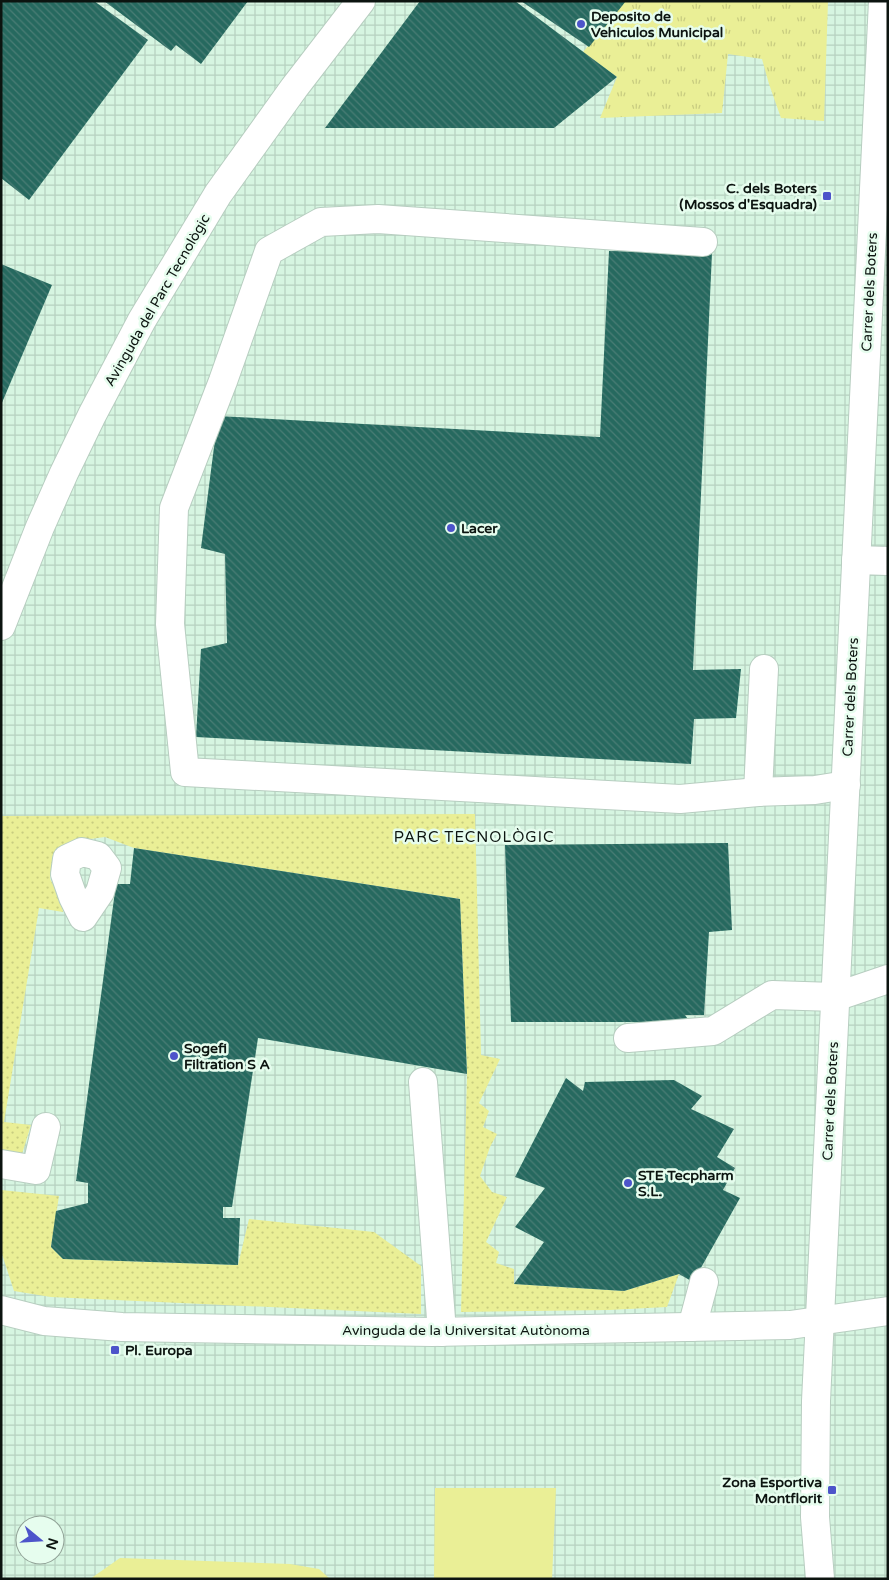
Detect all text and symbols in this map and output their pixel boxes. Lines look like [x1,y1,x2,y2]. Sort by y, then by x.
place label: Deposito de Vehiculos Municipal [591,8,723,41]
marker: Deposito de Vehiculos Municipal [575,18,587,30]
place label: C. dels Boters (Mossos d'Esquadra) [679,180,817,213]
marker: C. dels Boters (Mossos d'Esquadra) [821,190,833,202]
street label: Avinguda del Parc Tecnològic [101,211,214,389]
street label: Carrer dels Boters [858,232,881,352]
place label: Lacer [461,520,498,537]
marker: Lacer [445,522,457,534]
street label: Carrer dels Boters [839,637,862,757]
district label: PARC TECNOLÒGIC [394,828,554,846]
place label: Sogefi Filtration S A [184,1040,271,1073]
street label: Carrer dels Boters [819,1041,842,1161]
marker: Sogefi Filtration S A [168,1050,180,1062]
place label: STE Tecpharm S.L. [638,1167,734,1200]
marker: STE Tecpharm S.L. [622,1177,634,1189]
street label: Avinguda de la Universitat Autònoma [342,1322,590,1339]
place label: Pl. Europa [125,1342,193,1359]
marker: Pl. Europa [109,1344,121,1356]
place label: Zona Esportiva Montflorit [722,1474,823,1507]
marker: Zona Esportiva Montflorit [826,1484,838,1496]
north arrow [15,1515,65,1565]
text: N [42,1536,62,1552]

